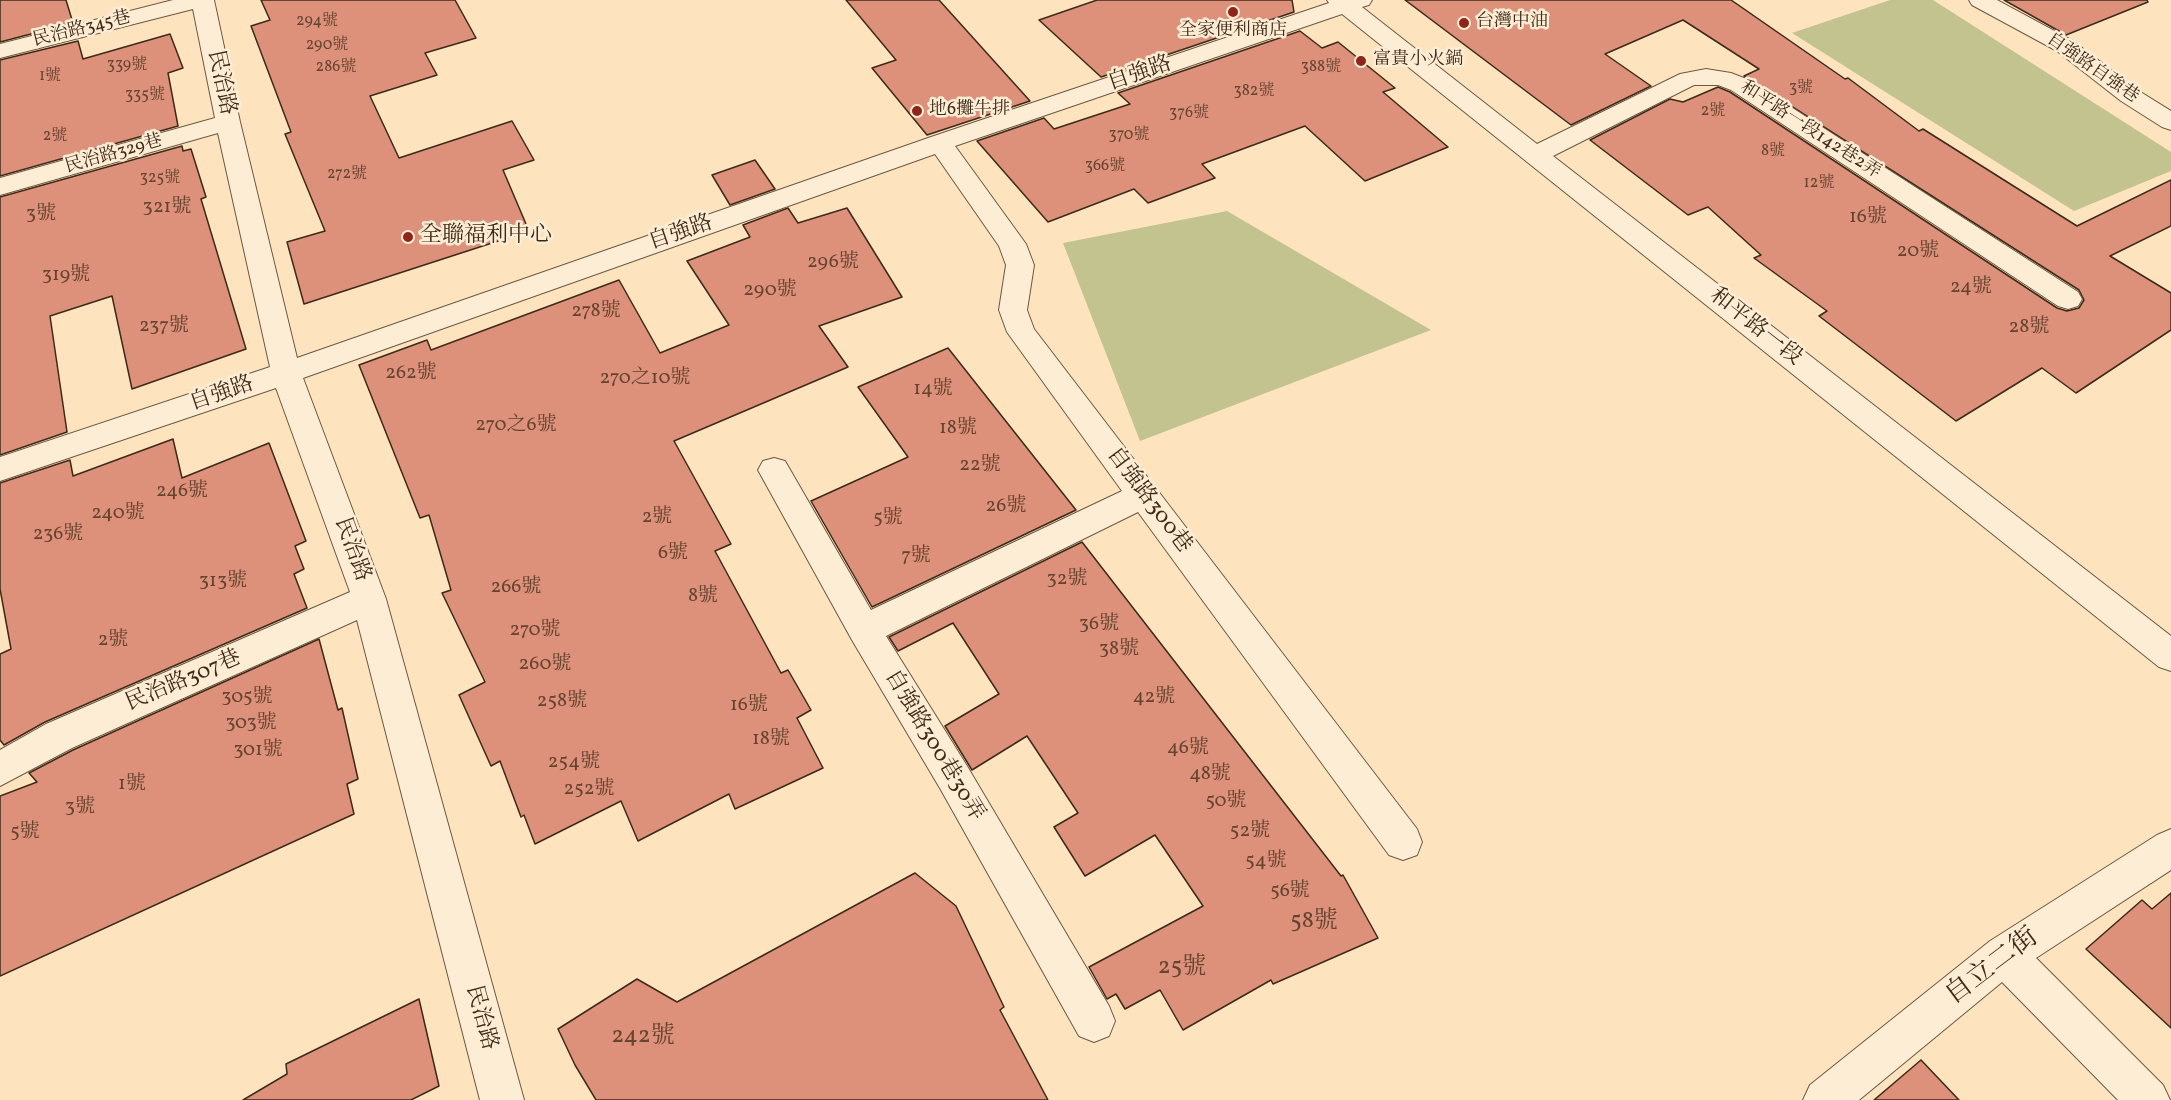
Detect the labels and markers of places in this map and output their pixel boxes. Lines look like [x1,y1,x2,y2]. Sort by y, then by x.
marker: 全家便利商店 [1226,5,1240,19]
place label: 台灣中油 [1476,12,1548,34]
marker: 台灣中油 [1457,16,1471,30]
place label: 全家便利商店 [1179,21,1287,43]
place label: 富貴小火鍋 [1373,50,1463,72]
marker: 富貴小火鍋 [1354,54,1368,68]
place label: 地6攤牛排 [929,100,1010,122]
marker: 地6攤牛排 [910,104,924,118]
place label: 全聯福利中心 [420,224,552,250]
marker: 全聯福利中心 [401,230,415,244]

